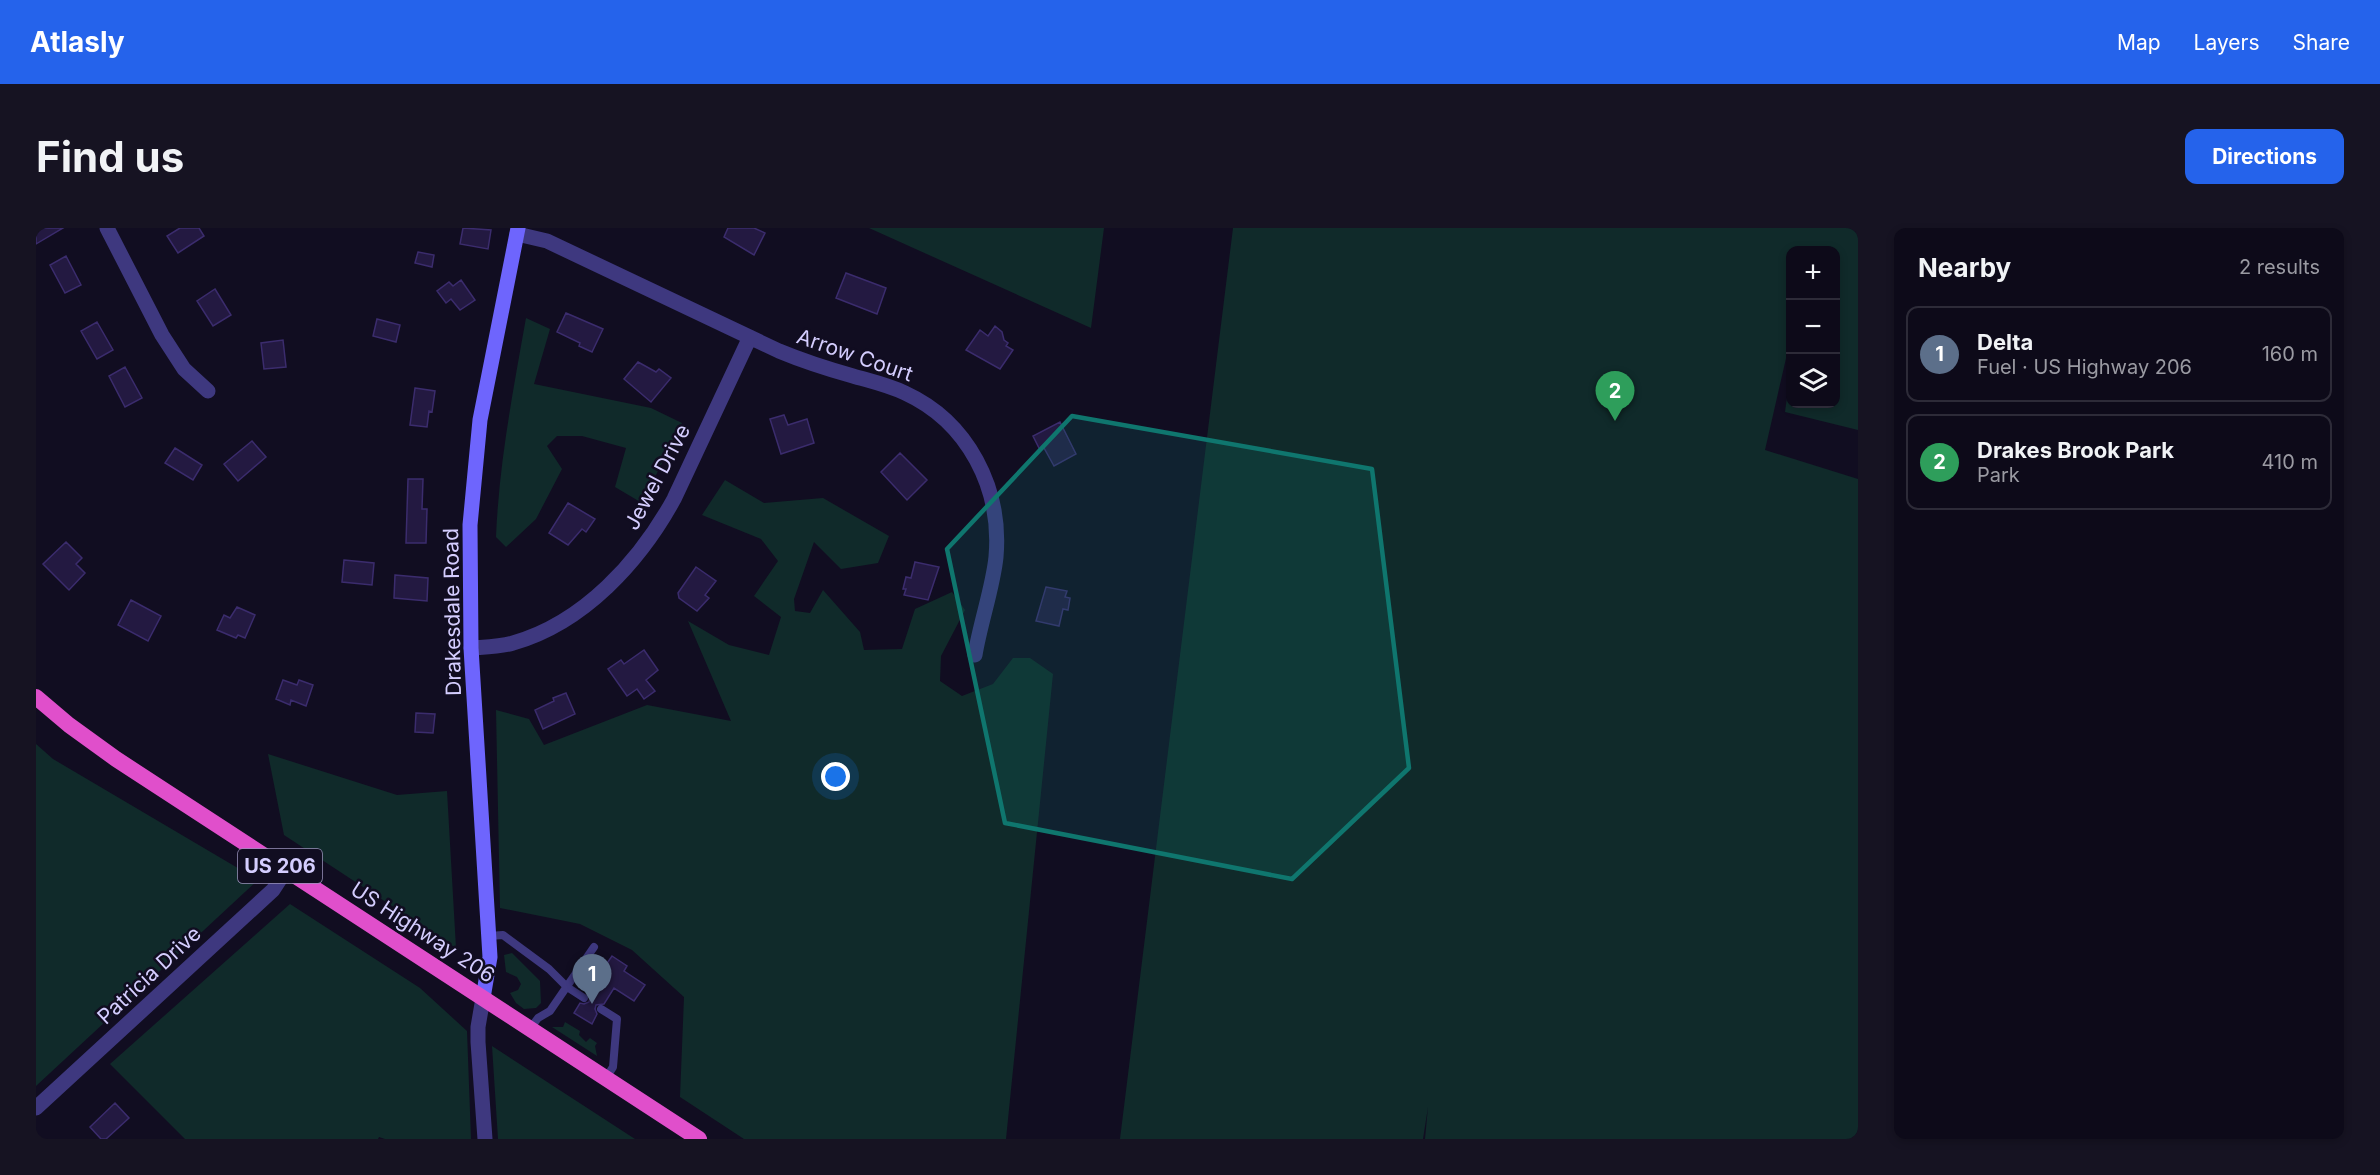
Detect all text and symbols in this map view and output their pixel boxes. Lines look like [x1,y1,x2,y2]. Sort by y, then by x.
text: Atlasly [30,25,125,59]
text: Map [2117,30,2161,55]
text: Layers [2194,30,2260,55]
text: Share [2293,30,2350,55]
button: Directions [2185,129,2344,184]
text: Find us [36,131,184,182]
map controls [1786,246,1840,408]
button: + [1786,246,1840,300]
text: Nearby [1918,252,2011,283]
text: 2 results [2239,255,2320,279]
button: − [1786,300,1840,354]
street label: Arrow Court [794,323,916,387]
text: Delta [1977,329,2033,355]
text: 1 [1935,342,1944,366]
text: 160 m [2262,342,2318,366]
button: layers [1786,354,1840,408]
text: Fuel · US Highway 206 [1977,355,2192,379]
pin: 2 [1596,372,1634,421]
street label: Jewel Drive [619,420,695,534]
text: Drakes Brook Park [1977,437,2174,463]
text: 2 [1933,450,1946,474]
text: 410 m [2262,450,2318,474]
text: Park [1977,463,2020,487]
street label: Drakesdale Road [438,528,466,696]
your location [821,762,850,791]
road number: US 206 [238,849,322,883]
street label: US Highway 206 [346,876,500,988]
street label: Patricia Drive [92,921,206,1029]
pin: 1 [572,954,612,1004]

